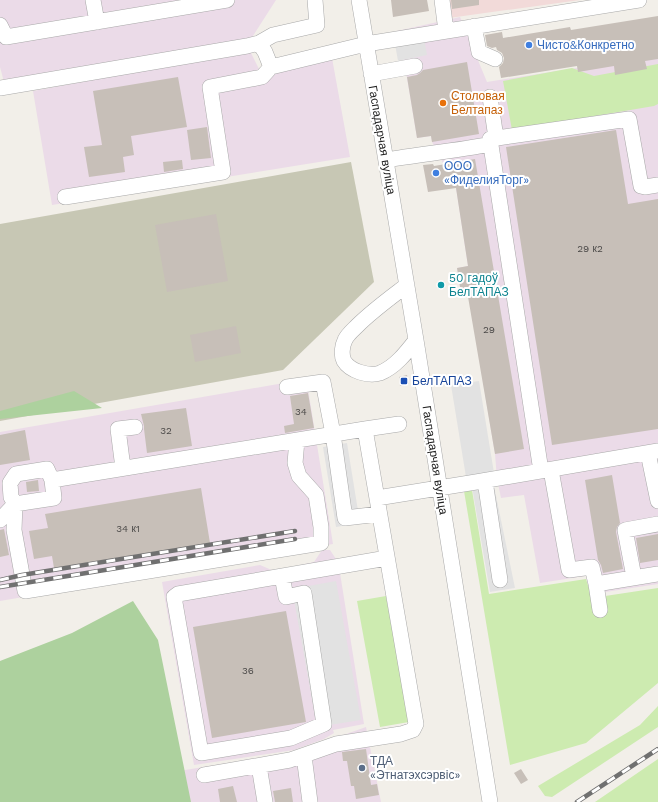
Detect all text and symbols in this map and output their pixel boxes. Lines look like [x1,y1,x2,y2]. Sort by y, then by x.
place label: Чисто&Конкретно [537,38,635,52]
marker: Чисто&Конкретно [524,40,534,50]
street label: Гаспадарчая вуліца [366,84,399,196]
place label: Столовая Белтапаз [451,89,505,117]
marker: Столовая Белтапаз [438,98,448,108]
place label: ООО «ФиделияТорг» [444,159,529,187]
marker: ООО «ФиделияТорг» [431,168,441,178]
house number: 29 к2 [577,243,603,254]
place label: 50 гадоў БелТАПАЗ [449,271,509,299]
marker: 50 гадоў БелТАПАЗ [436,280,446,290]
house number: 29 [483,324,495,335]
place label: БелТАПАЗ [412,374,472,388]
marker: БелТАПАЗ [399,376,409,386]
street label: Гаспадарчая вуліца [419,404,451,516]
house number: 34 [295,406,307,417]
house number: 32 [160,425,172,436]
house number: 34 к1 [116,523,140,534]
house number: 36 [242,665,254,676]
place label: ТДА «Этнатэхсэрвіс» [370,754,460,782]
marker: ТДА «Этнатэхсэрвіс» [357,763,367,773]

